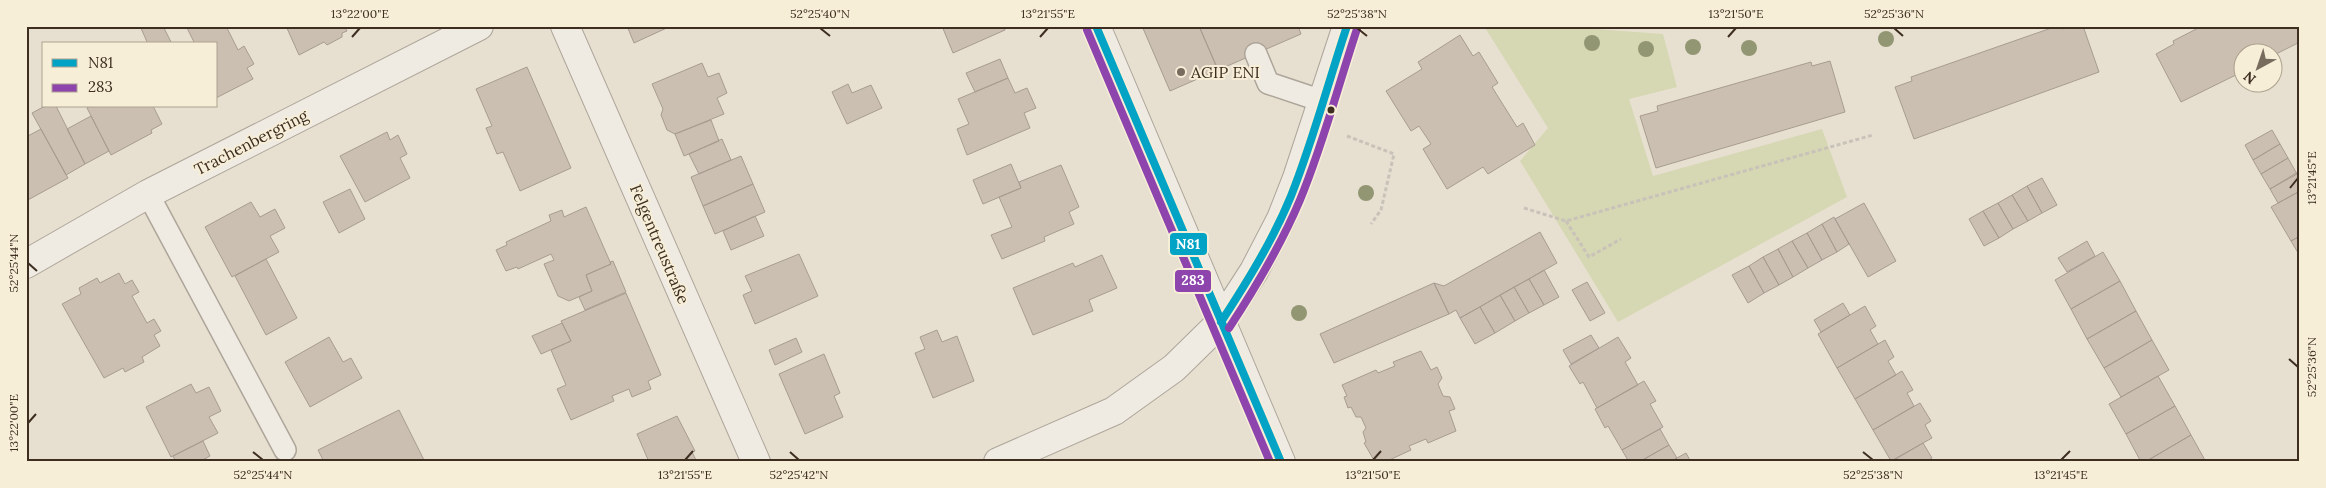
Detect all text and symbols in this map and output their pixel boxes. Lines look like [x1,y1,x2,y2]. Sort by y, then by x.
text: 13°22'00"E [331,6,389,21]
text: 52°25'40"N [790,6,850,21]
text: 13°21'55"E [1021,6,1075,21]
text: 52°25'38"N [1327,6,1387,21]
text: 13°21'50"E [1709,6,1763,21]
text: 52°25'36"N [1864,6,1924,21]
legend [42,42,218,108]
north arrow [2234,42,2284,92]
text: N81 [88,53,113,72]
place label: AGIP ENI [1190,62,1260,82]
marker: AGIP ENI [1175,66,1187,78]
text: N [2240,67,2260,88]
text: 283 [88,77,113,96]
street label: Trachenbergring [191,104,312,179]
unlabelled marker [1326,105,1336,115]
text: 13°21'45"E [2304,151,2319,205]
street label: Felgentreustraße [626,181,694,307]
line badge: N81 [1169,232,1208,256]
text: 52°25'44"N [6,234,21,292]
text: N81 [1176,235,1201,253]
line badge: 283 [1174,269,1212,293]
text: 283 [1181,271,1205,289]
text: 52°25'36"N [2304,337,2319,397]
text: 13°22'00"E [6,394,21,452]
text: 52°25'44"N [234,467,292,482]
text: 13°21'55"E [658,467,712,482]
text: 52°25'42"N [769,467,829,482]
text: 13°21'50"E [1346,467,1400,482]
text: 52°25'38"N [1843,467,1903,482]
text: 13°21'45"E [2034,467,2088,482]

